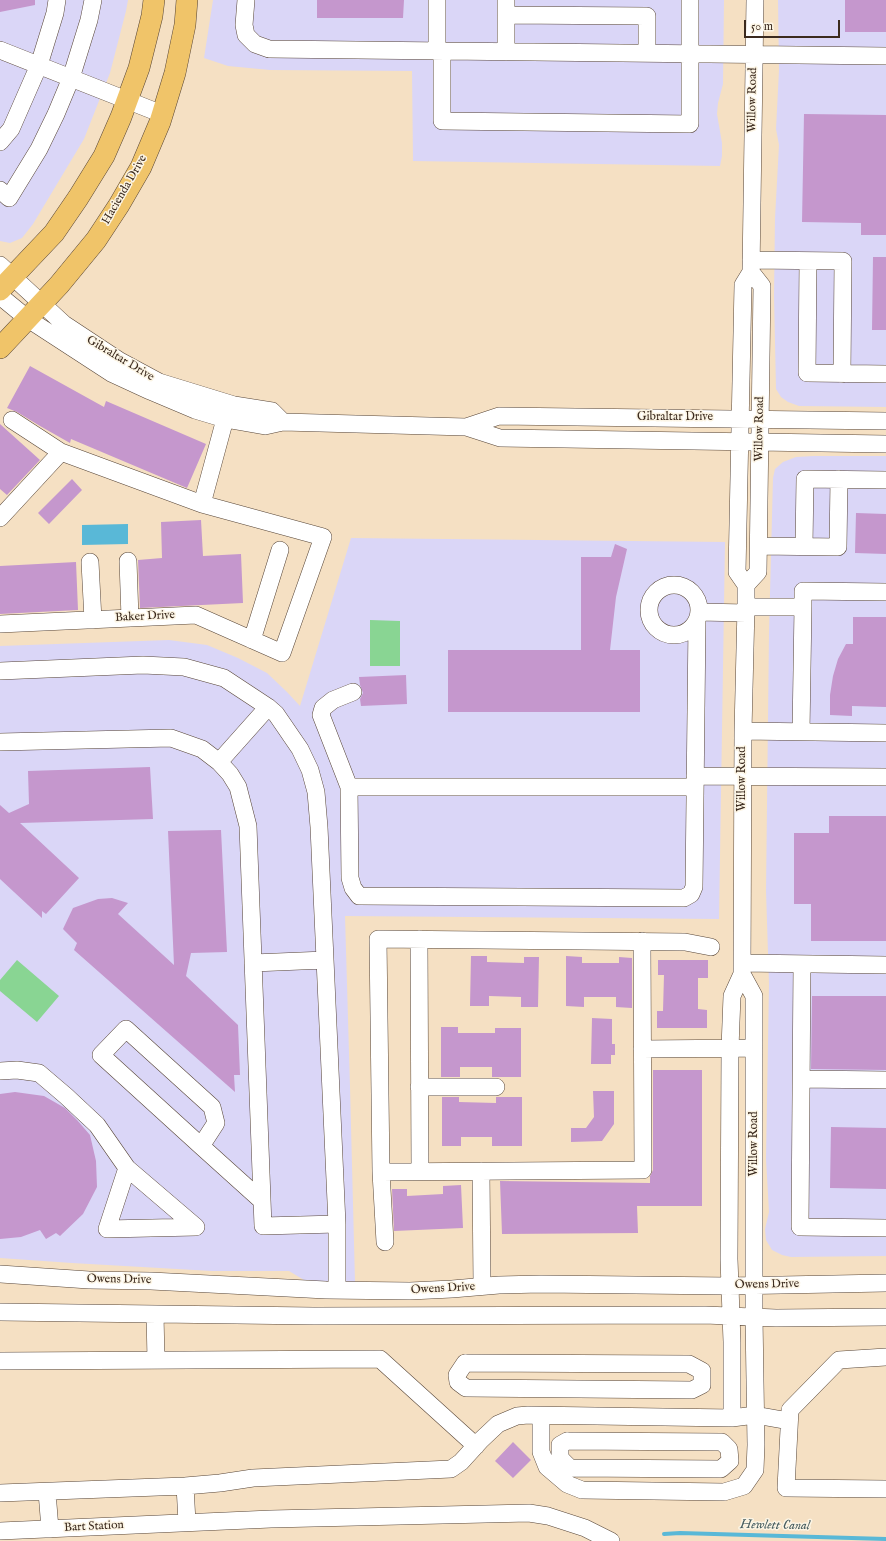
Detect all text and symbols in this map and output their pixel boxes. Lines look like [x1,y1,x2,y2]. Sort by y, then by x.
scale bar [746,12,842,38]
text: 50 m [751,19,773,34]
street label: Willow Road [745,67,761,133]
street label: Hacienda Drive [99,153,151,227]
street label: Gibraltar Drive [84,333,156,385]
street label: Willow Road [752,396,768,462]
street label: Gibraltar Drive [637,411,713,425]
street label: Baker Drive [115,608,175,626]
street label: Willow Road [736,746,750,812]
street label: Willow Road [748,1111,762,1177]
street label: Owens Drive [87,1272,151,1288]
street label: Owens Drive [735,1277,799,1293]
street label: Owens Drive [410,1280,476,1298]
street label: Bart Station [64,1518,124,1536]
water label: Hewlett Canal [740,1518,810,1534]

